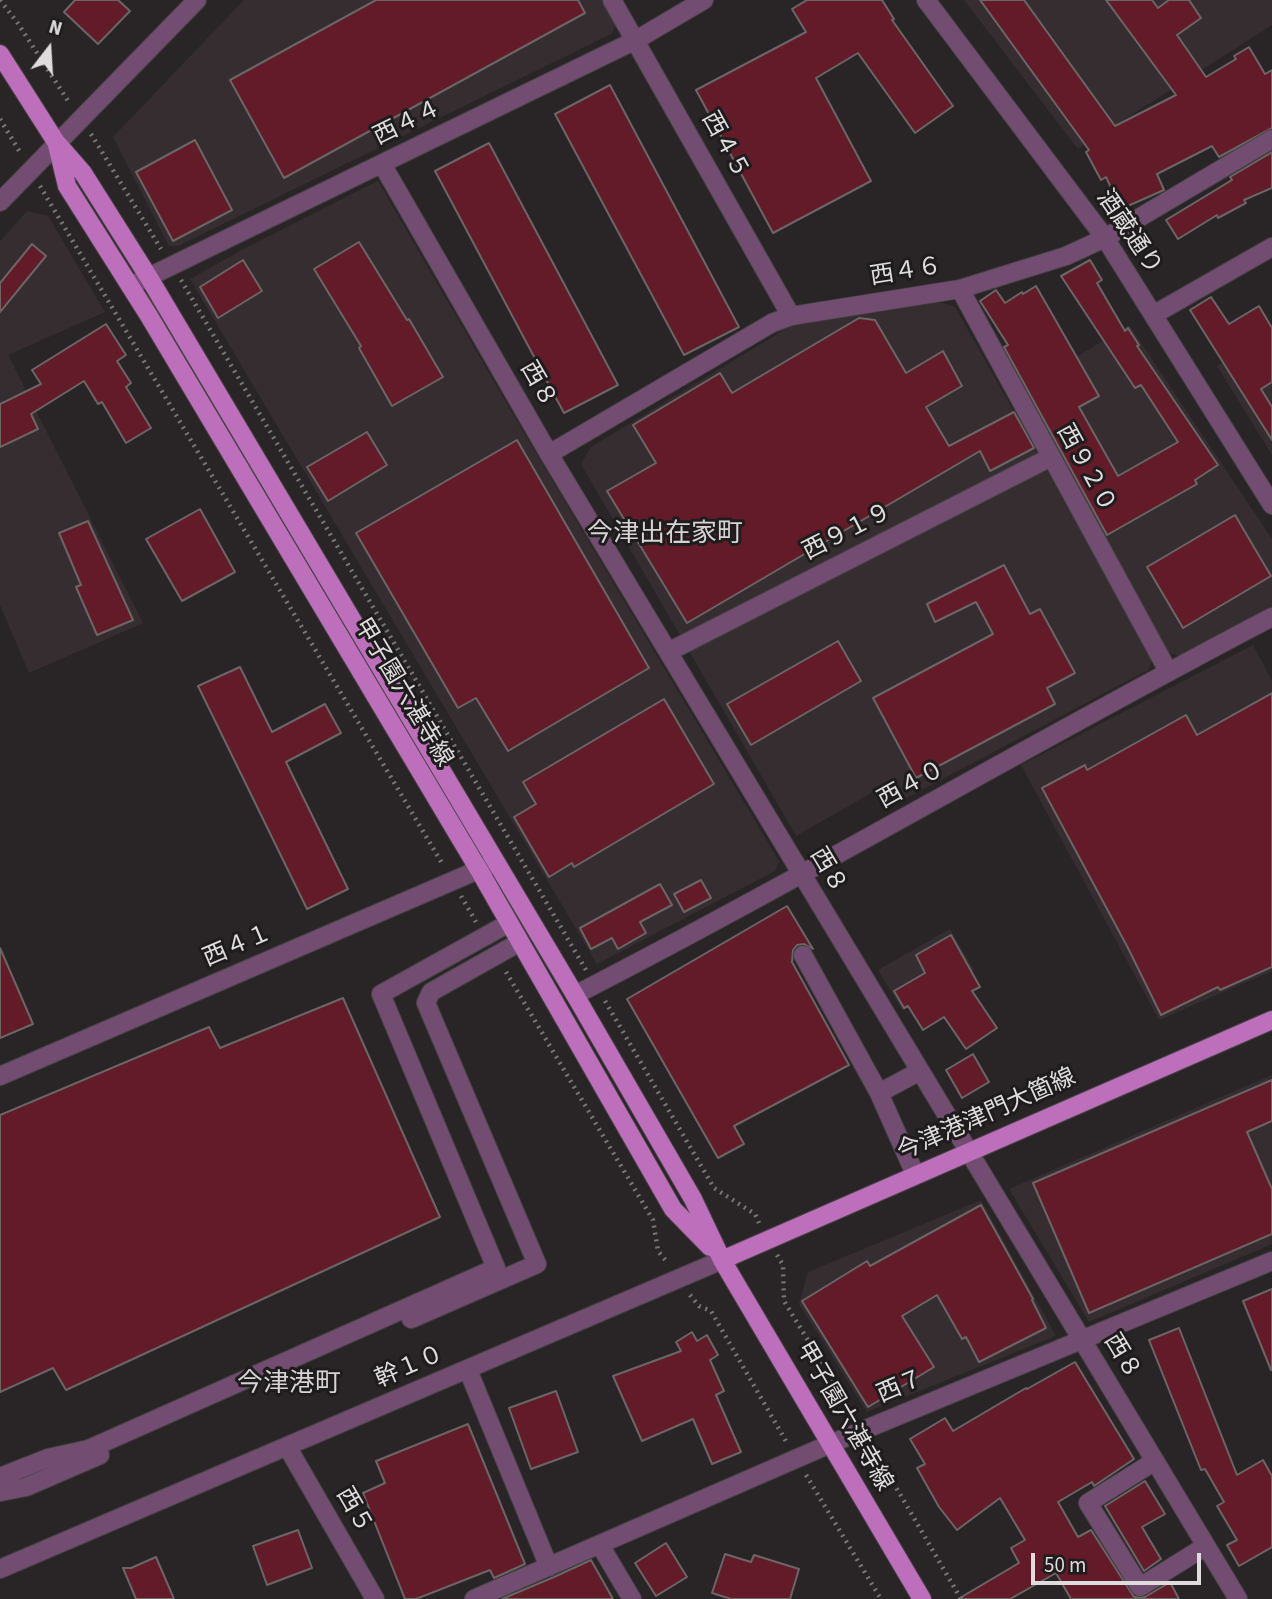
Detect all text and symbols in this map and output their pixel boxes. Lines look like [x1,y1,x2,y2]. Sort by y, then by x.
north arrow [14,14,84,84]
text: N [45,14,65,43]
street label: 西４４ [369,95,447,153]
street label: 西４５ [694,108,754,184]
street label: 酒蔵通り [1089,185,1167,281]
street label: 西４６ [868,253,944,293]
street label: 西８ [513,357,561,413]
street label: 西９２０ [1049,420,1121,518]
street label: 西９１９ [799,498,897,568]
district label: 今津出在家町 [587,519,743,551]
street label: 甲子園六湛寺線 [346,614,458,772]
street label: 西４０ [874,756,950,816]
street label: 西８ [802,843,852,899]
street label: 西４１ [199,920,277,974]
street label: 今津港津門大箇線 [893,1064,1081,1168]
street label: 西８ [1096,1329,1146,1385]
street label: 甲子園六湛寺線 [789,1337,897,1497]
street label: 幹１０ [371,1341,449,1395]
street label: 西７ [873,1365,929,1411]
district label: 今津港町 [237,1369,341,1401]
street label: 西５ [329,1483,377,1539]
scale bar [1034,1540,1204,1584]
text: 50 m [1044,1550,1086,1580]

